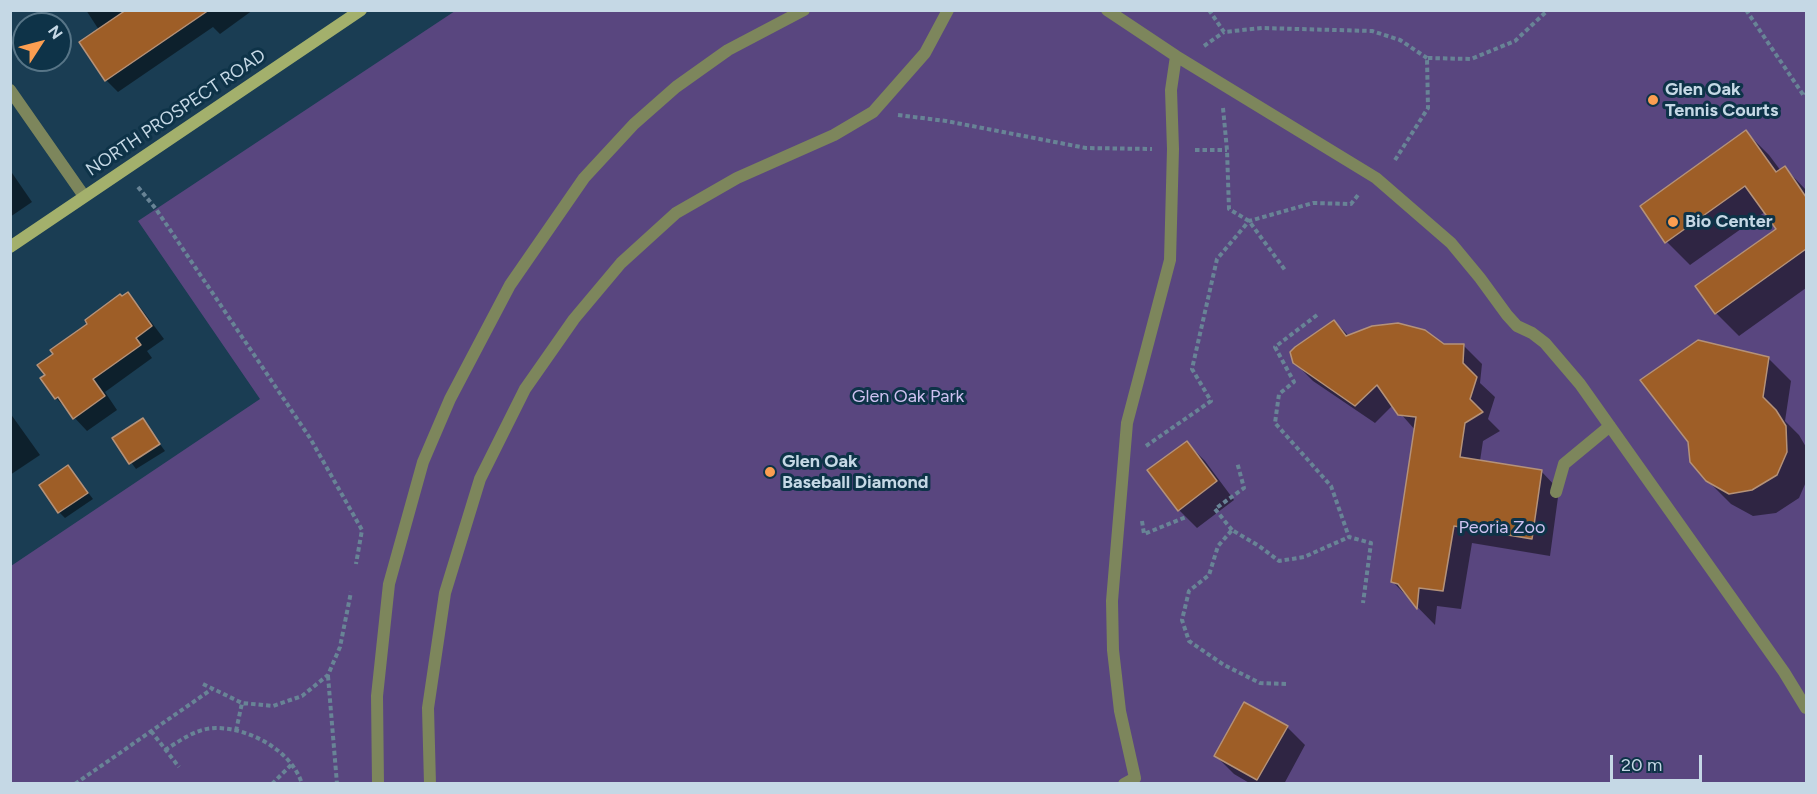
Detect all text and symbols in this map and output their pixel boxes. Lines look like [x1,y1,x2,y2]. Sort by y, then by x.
north arrow [12,12,72,72]
text: N [44,22,67,43]
street label: NORTH PROSPECT ROAD [82,45,270,181]
place label: Glen Oak Tennis Courts [1665,79,1778,122]
marker: Glen Oak Tennis Courts [1646,93,1660,107]
place label: Bio Center [1685,211,1773,233]
marker: Bio Center [1666,215,1680,229]
park label: Glen Oak Park [852,386,964,408]
place label: Glen Oak Baseball Diamond [782,451,928,494]
marker: Glen Oak Baseball Diamond [763,465,777,479]
park label: Peoria Zoo [1459,517,1545,539]
scale bar [1613,743,1704,781]
text: 20 m [1621,754,1662,776]

